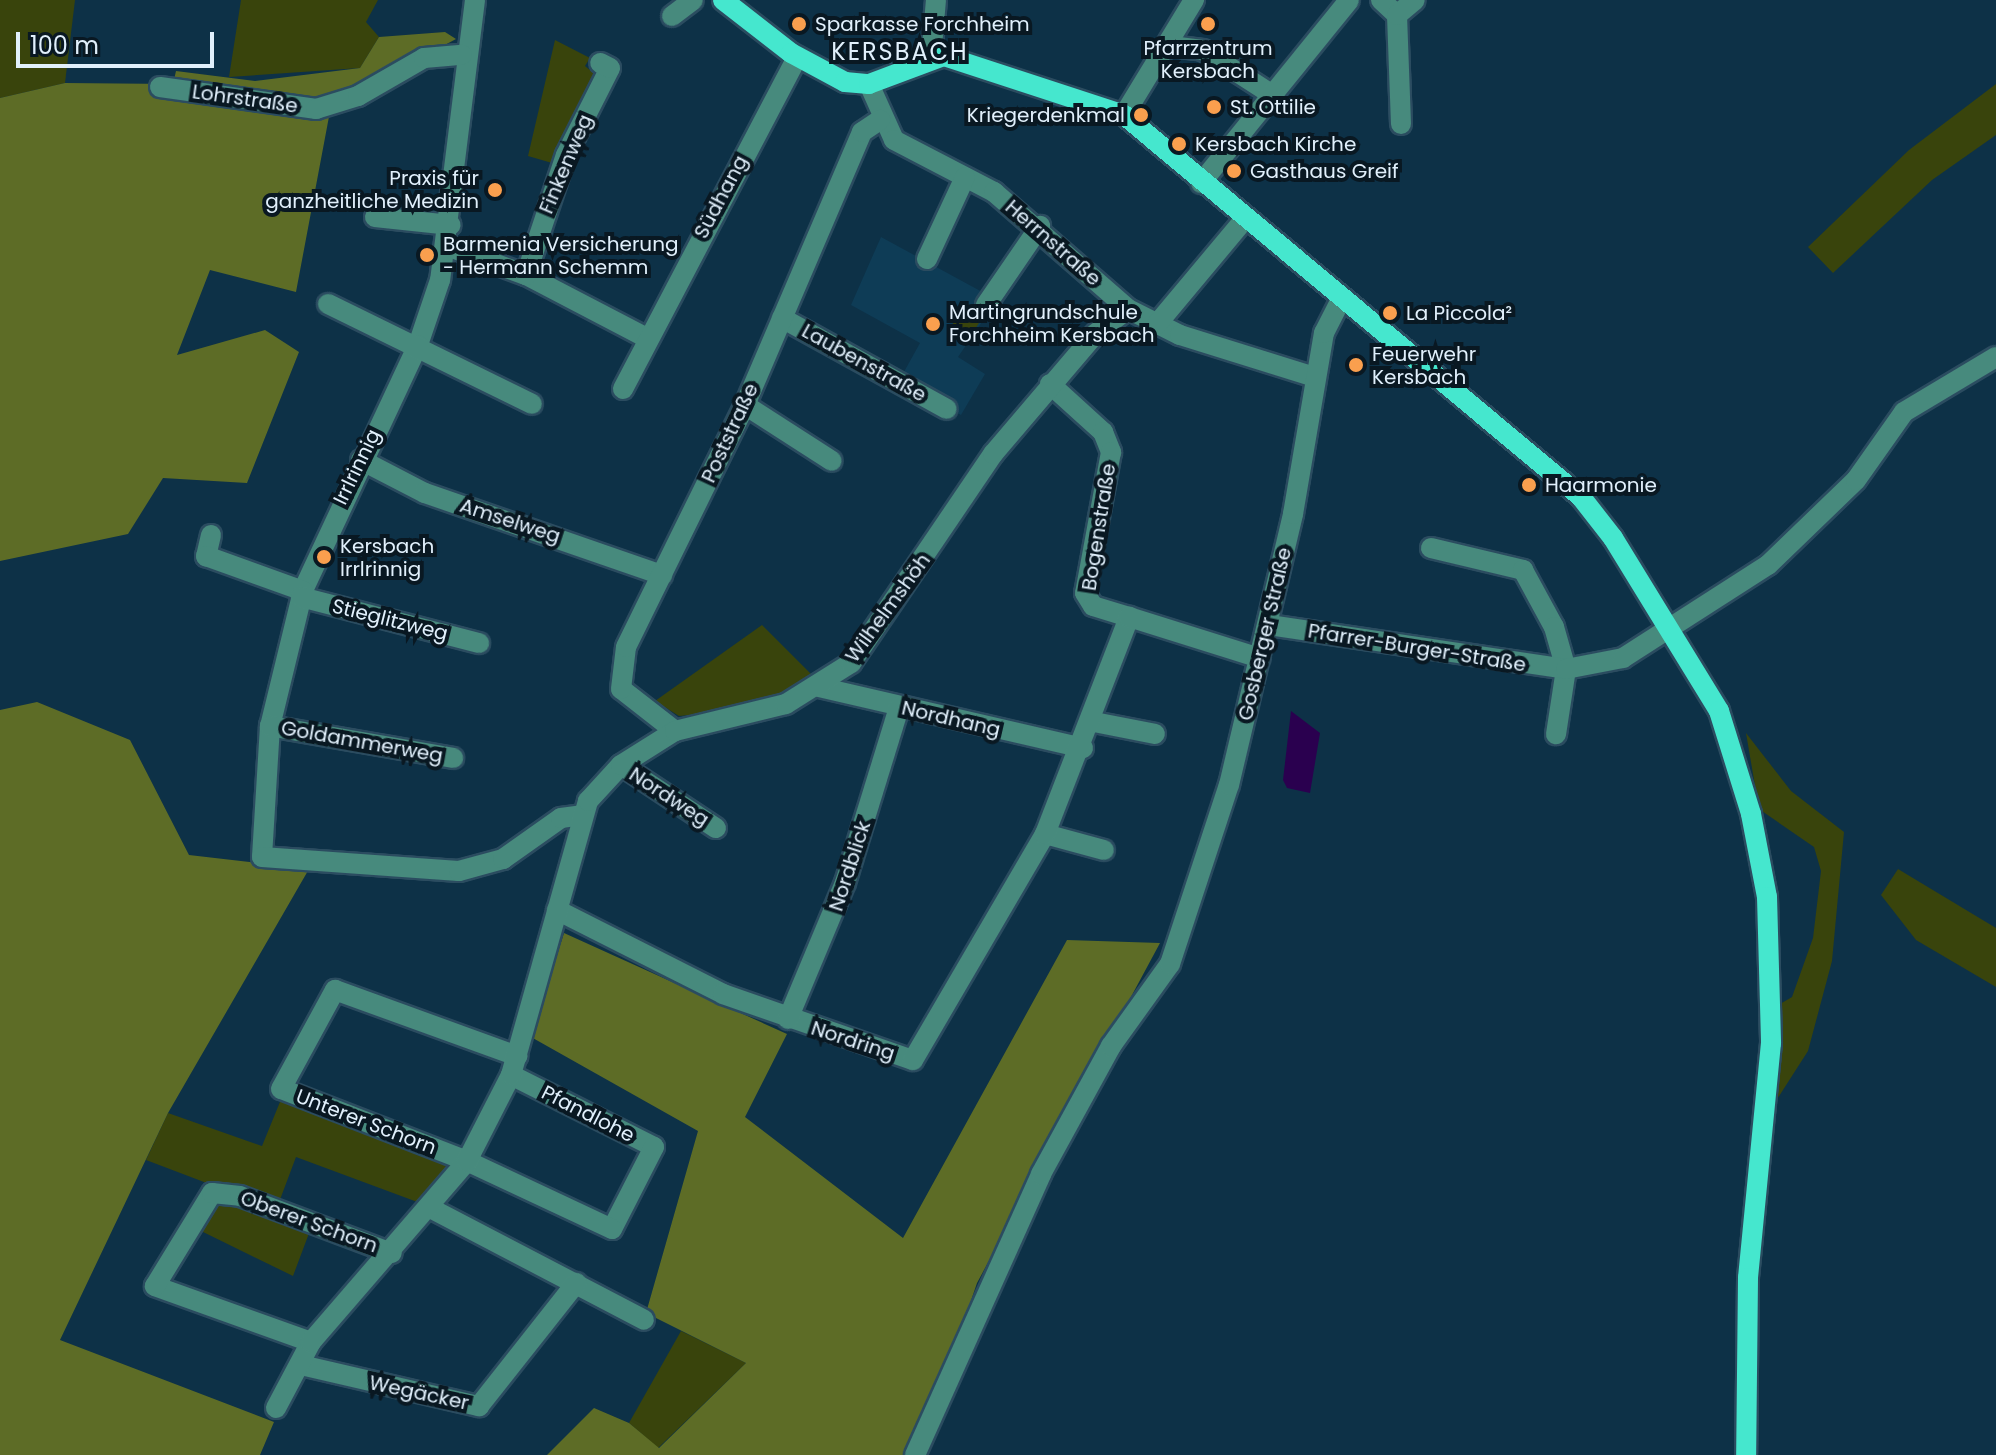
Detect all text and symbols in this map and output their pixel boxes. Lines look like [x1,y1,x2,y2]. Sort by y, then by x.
place label: Sparkasse Forchheim [815,12,1030,36]
marker: Sparkasse Forchheim [790,15,808,33]
marker: Pfarrzentrum Kersbach [1199,15,1217,33]
scale bar [20,16,218,66]
text: 100 m [30,29,99,62]
place label: Pfarrzentrum Kersbach [1143,36,1273,83]
district label: KERSBACH [831,38,969,66]
street label: Lohrstraße [191,80,299,118]
place label: St. Ottilie [1230,95,1316,119]
marker: St. Ottilie [1205,98,1223,116]
place label: Kriegerdenkmal [967,103,1125,127]
marker: Kriegerdenkmal [1132,106,1150,124]
street label: Finkenweg [534,111,598,217]
place label: Kersbach Kirche [1195,132,1356,156]
marker: Kersbach Kirche [1170,135,1188,153]
street label: Südhang [689,151,753,243]
place label: Gasthaus Greif [1250,159,1399,183]
marker: Gasthaus Greif [1225,162,1243,180]
place label: Praxis für ganzheitliche Medizin [265,166,479,213]
marker: Praxis für ganzheitliche Medizin [486,181,504,199]
street label: Herrnstraße [1000,195,1106,291]
place label: Barmenia Versicherung - Hermann Schemm [443,232,678,279]
marker: Barmenia Versicherung - Hermann Schemm [418,246,436,264]
place label: Martingrundschule Forchheim Kersbach [949,300,1155,347]
place label: La Piccola² [1406,301,1512,325]
marker: La Piccola² [1381,304,1399,322]
marker: Martingrundschule Forchheim Kersbach [924,315,942,333]
street label: Laubenstraße [798,319,930,407]
place label: Feuerwehr Kersbach [1372,342,1476,389]
marker: Feuerwehr Kersbach [1347,356,1365,374]
street label: Poststraße [697,380,763,486]
street label: Irrlrinnig [328,425,386,509]
street label: Bogenstraße [1077,462,1121,592]
place label: Haarmonie [1545,473,1657,497]
marker: Haarmonie [1520,476,1538,494]
street label: Amselweg [457,493,563,549]
place label: Kersbach Irrlrinnig [340,534,434,581]
street label: Gosberger Straße [1233,545,1297,723]
marker: Kersbach Irrlrinnig [315,548,333,566]
street label: Wilhelmshöh [840,549,936,667]
street label: Stieglitzweg [330,594,450,646]
street label: Pfarrer-Burger-Straße [1306,619,1528,677]
street label: Nordhang [899,696,1003,742]
street label: Goldammerweg [279,716,445,768]
street label: Nordweg [625,762,713,832]
street label: Nordblick [824,818,876,914]
street label: Nordring [808,1016,898,1066]
street label: Pfandlohe [538,1080,638,1148]
street label: Unterer Schorn [292,1084,440,1160]
street label: Oberer Schorn [237,1186,381,1258]
street label: Wegäcker [367,1371,471,1415]

